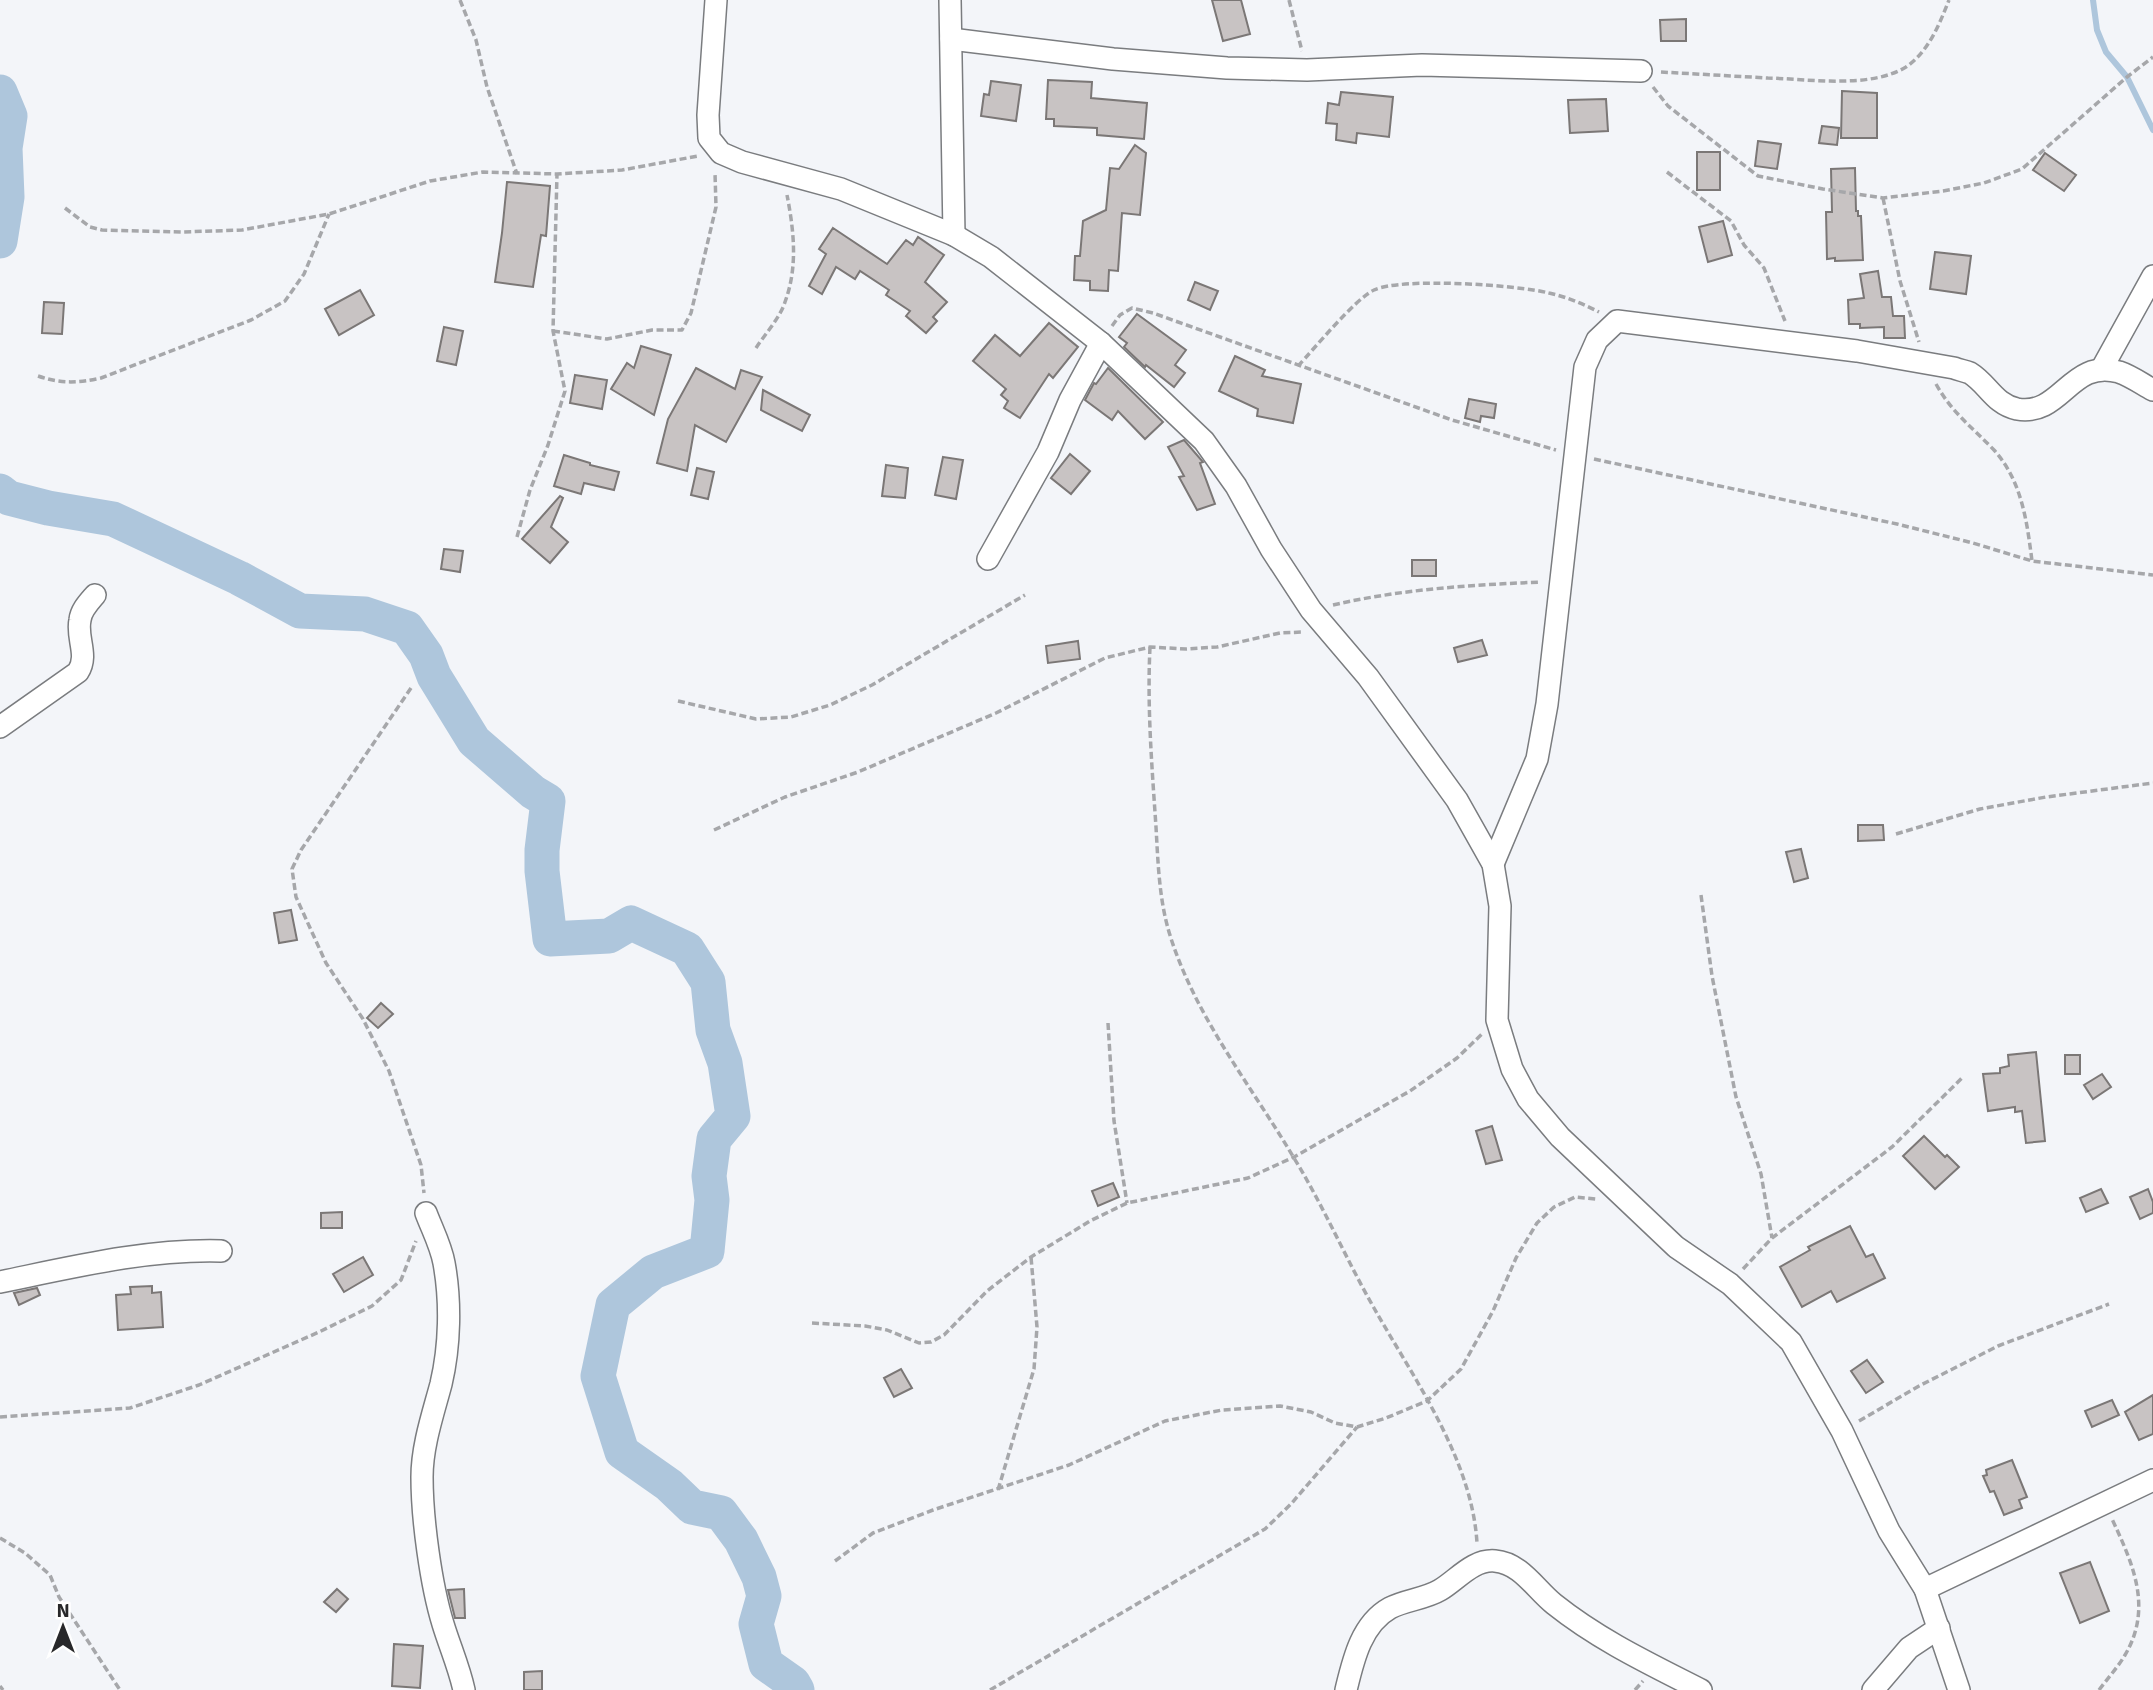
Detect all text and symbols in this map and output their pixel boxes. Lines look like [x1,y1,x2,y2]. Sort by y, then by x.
north arrow [28,1592,98,1662]
text: N [56,1599,70,1623]

